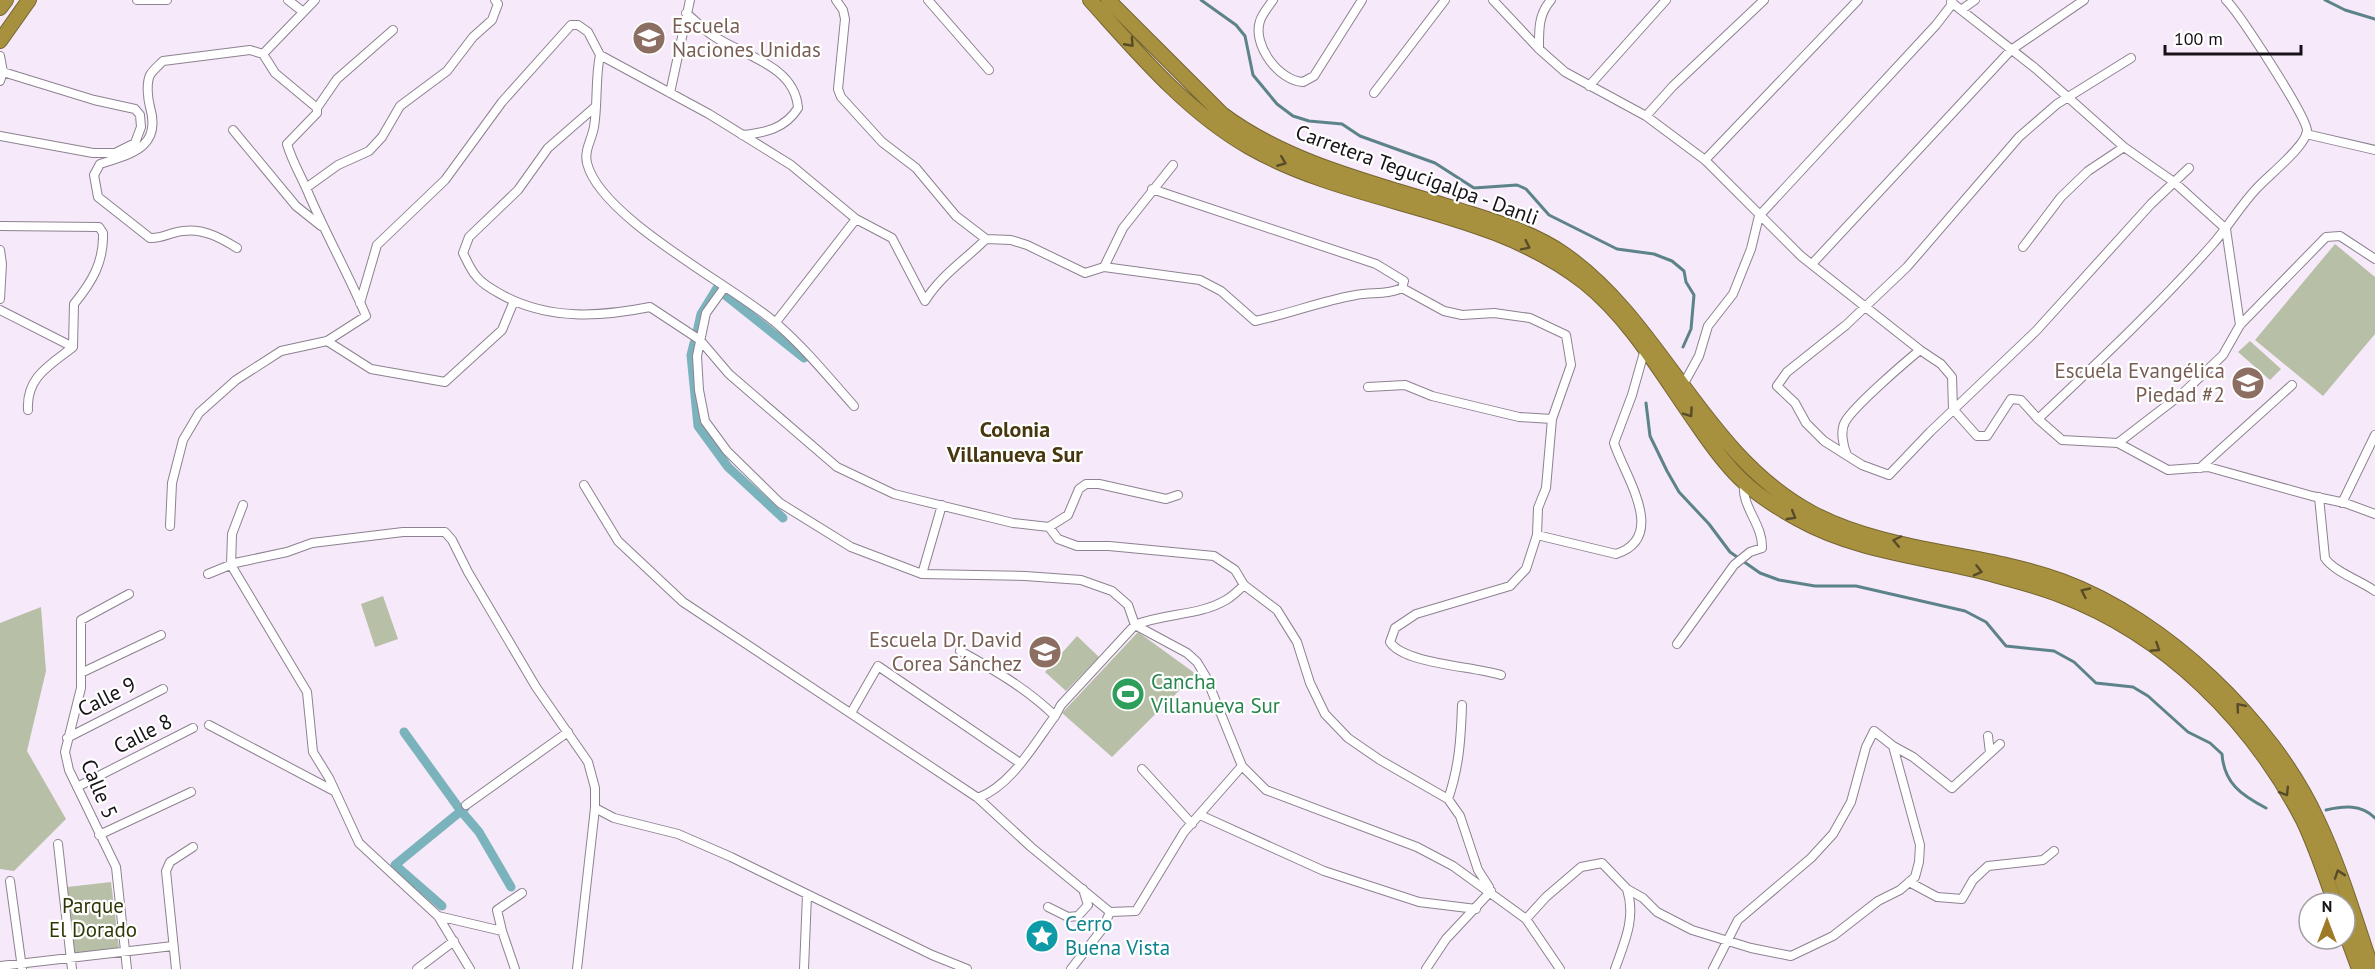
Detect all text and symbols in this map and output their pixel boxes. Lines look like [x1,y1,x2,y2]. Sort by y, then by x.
place label: Escuela Naciones Unidas [672,12,821,63]
scale bar [2165,18,2302,56]
school or university icon: Escuela Naciones Unidas [631,20,667,56]
text: 100 m [2174,27,2223,50]
one-way arrow [1123,37,1134,47]
street label: Carretera Tegucigalpa - Danli [1292,118,1542,231]
one-way arrow [1276,155,1287,167]
one-way arrow [1519,239,1530,251]
place label: Escuela Evangélica Piedad #2 [2054,357,2225,408]
school or university icon: Escuela Evangélica Piedad #2 [2230,365,2266,401]
one-way arrow [1682,406,1693,417]
district label: Colonia Villanueva Sur [946,415,1083,468]
one-way arrow [1786,508,1796,520]
one-way arrow [1893,535,1903,548]
one-way arrow [1972,564,1983,576]
one-way arrow [2081,587,2092,599]
place label: Escuela Dr. David Corea Sánchez [869,626,1022,677]
school or university icon: Escuela Dr. David Corea Sánchez [1027,634,1063,670]
one-way arrow [2149,641,2160,652]
place label: Cancha Villanueva Sur [1150,668,1280,719]
street label: Calle 9 [73,670,141,723]
sports icon: Cancha Villanueva Sur [1110,676,1146,712]
one-way arrow [2237,703,2248,714]
street label: Calle 8 [109,707,177,760]
street label: Calle 5 [75,755,124,823]
one-way arrow [2277,786,2289,796]
one-way arrow [2333,869,2346,880]
north arrow [2297,891,2357,951]
park label: Parque El Dorado [49,892,137,943]
text: N [2322,896,2332,916]
place label: Cerro Buena Vista [1065,910,1170,961]
place icon: Cerro Buena Vista [1024,918,1060,954]

